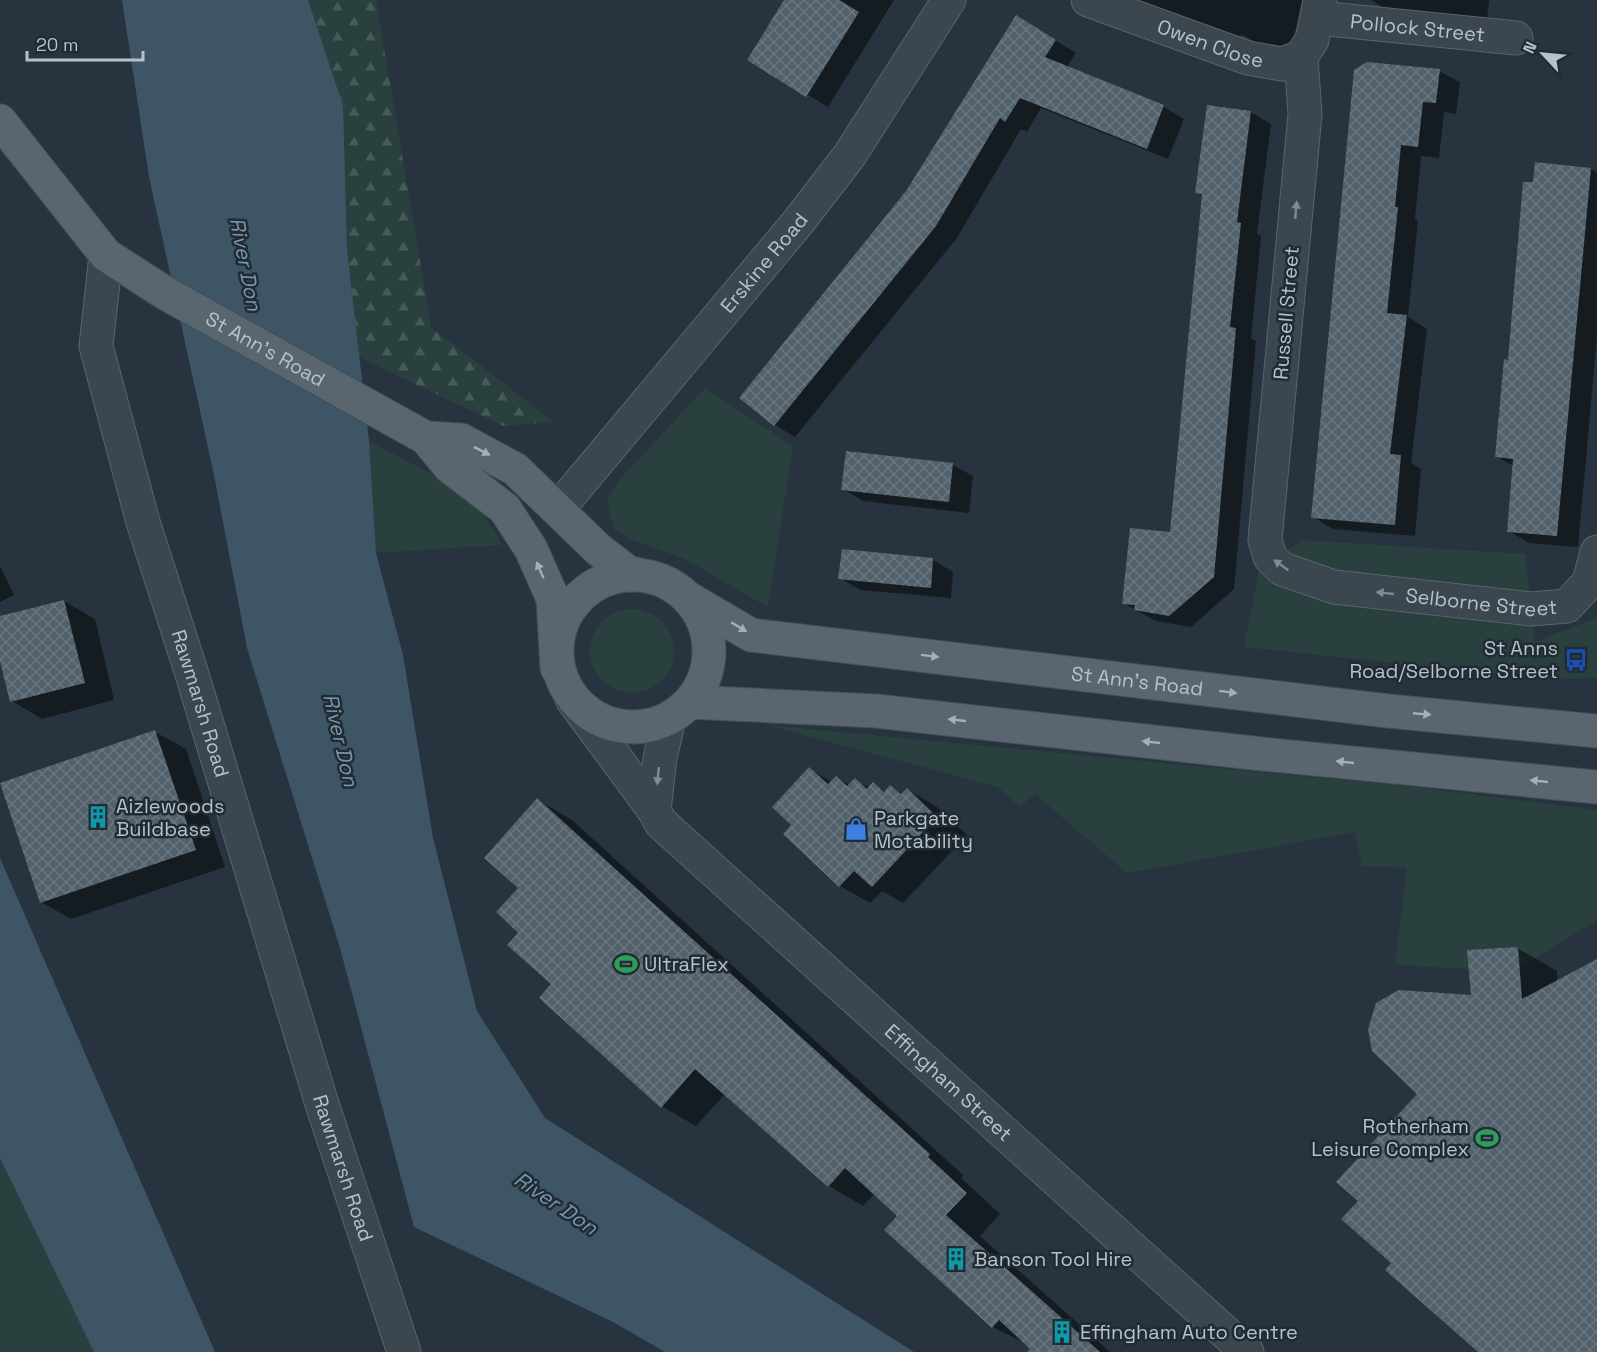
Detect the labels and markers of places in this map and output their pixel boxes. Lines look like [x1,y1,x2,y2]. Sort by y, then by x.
place label: St Anns Road/Selborne Street [1349,635,1558,684]
bus stop icon: St Anns Road/Selborne Street [1563,647,1589,673]
place label: Aizlewoods Buildbase [116,793,224,842]
building icon: Aizlewoods Buildbase [85,804,111,830]
place label: Parkgate Motability [874,805,973,854]
shop icon: Parkgate Motability [843,816,869,842]
sports icon: UltraFlex [613,951,639,977]
place label: UltraFlex [644,951,729,977]
place label: Rotherham Leisure Complex [1311,1113,1469,1162]
sports icon: Rotherham Leisure Complex [1474,1125,1500,1151]
building icon: Banson Tool Hire [943,1246,969,1272]
place label: Banson Tool Hire [974,1246,1132,1272]
building icon: Effingham Auto Centre [1049,1319,1075,1345]
place label: Effingham Auto Centre [1080,1319,1298,1345]

